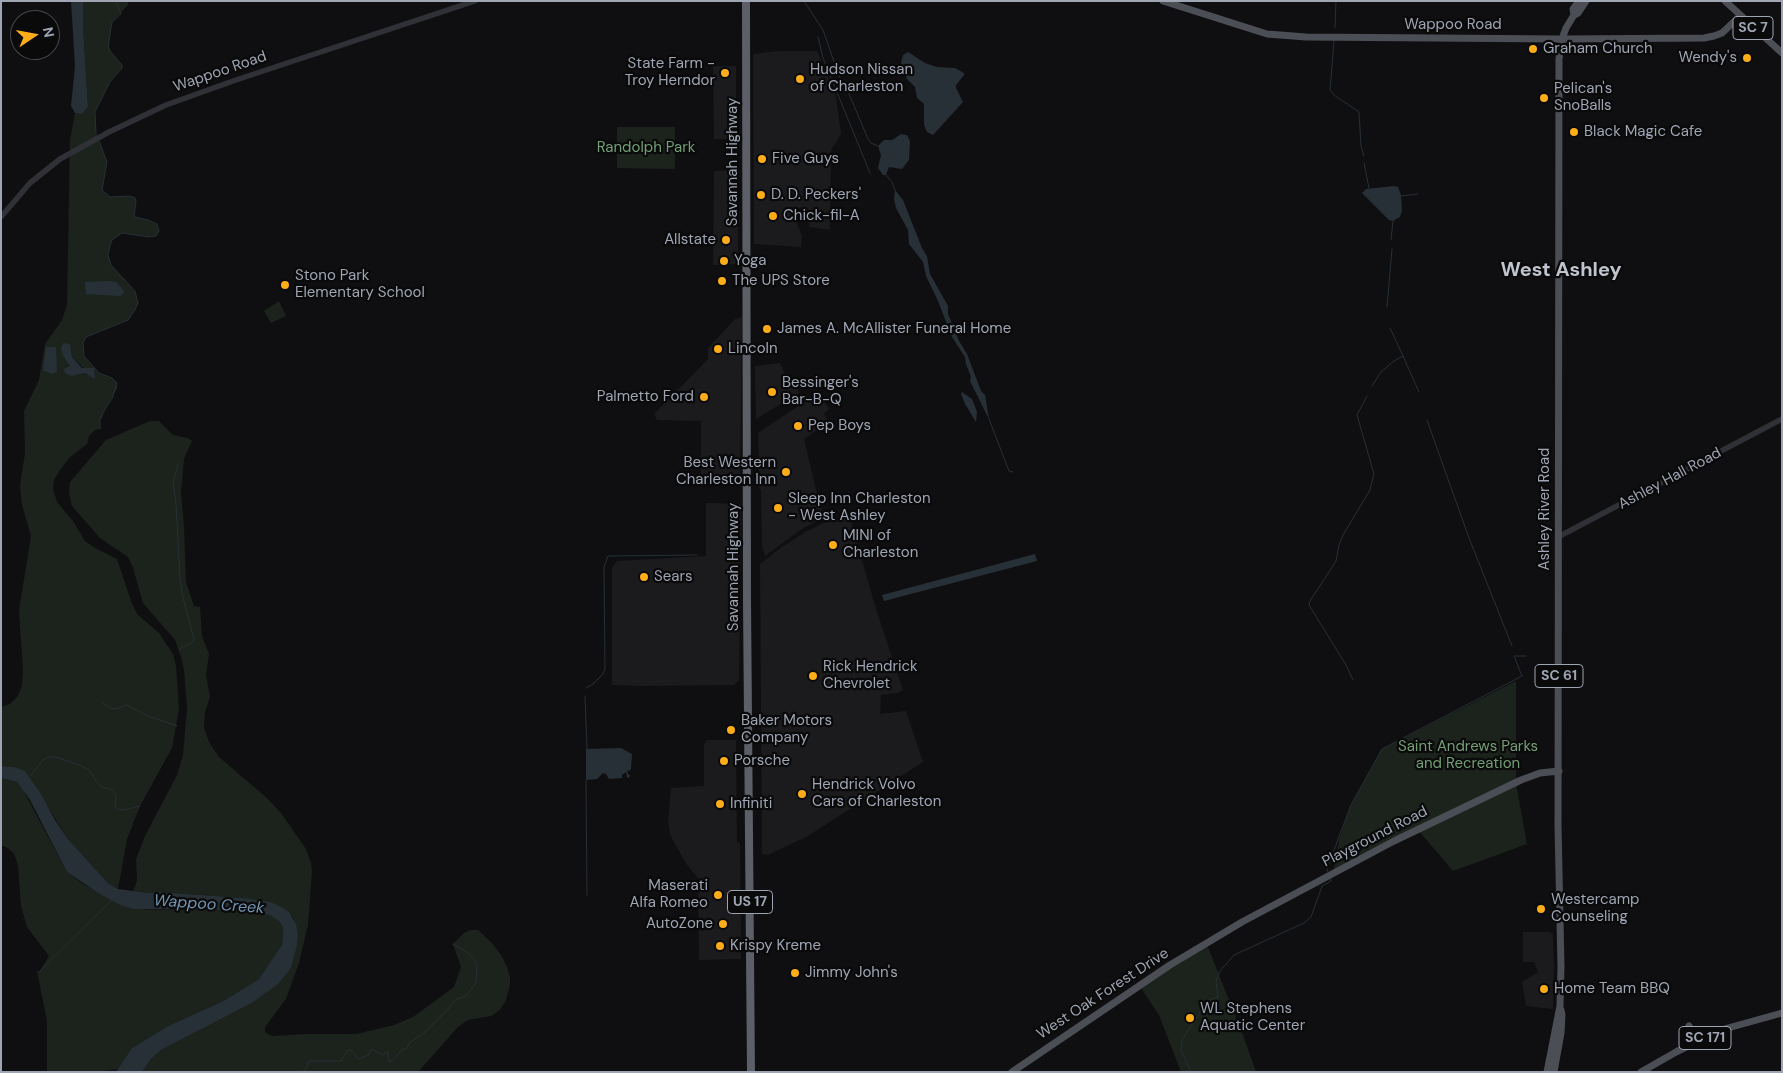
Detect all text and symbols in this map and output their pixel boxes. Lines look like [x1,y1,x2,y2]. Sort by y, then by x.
north arrow [10,10,60,60]
street label: Wappoo Road [1404,16,1502,34]
road number: SC 7 [1733,16,1773,40]
text: N [39,25,59,39]
place label: Graham Church [1543,40,1653,58]
marker: Graham Church [1527,43,1539,55]
street label: Wappoo Road [171,48,269,96]
place label: Wendy's [1678,49,1737,67]
marker: Wendy's [1741,52,1753,64]
place label: State Farm - Troy Herndor [625,55,715,90]
place label: Hudson Nissan of Charleston [810,61,913,96]
marker: State Farm - Troy Herndor [719,67,731,79]
marker: Hudson Nissan of Charleston [794,73,806,85]
place label: Pelican's SnoBalls [1554,80,1612,115]
marker: Pelican's SnoBalls [1538,92,1550,104]
street label: Savannah Highway [724,98,742,226]
place label: Black Magic Cafe [1584,123,1702,141]
marker: Black Magic Cafe [1568,126,1580,138]
park label: Randolph Park [597,139,695,157]
place label: Five Guys [772,150,839,168]
marker: Five Guys [756,153,768,165]
place label: D. D. Peckers' [771,186,861,204]
marker: D. D. Peckers' [755,189,767,201]
place label: Chick-fil-A [783,207,860,225]
marker: Chick-fil-A [767,210,779,222]
place label: Allstate [664,231,716,249]
marker: Allstate [720,234,732,246]
place label: Yoga [734,252,767,270]
marker: Yoga [718,255,730,267]
district label: West Ashley [1500,259,1622,283]
place label: Stono Park Elementary School [295,267,425,302]
place label: The UPS Store [732,272,830,290]
marker: The UPS Store [716,275,728,287]
marker: Stono Park Elementary School [279,279,291,291]
place label: James A. McAllister Funeral Home [777,320,1011,338]
marker: James A. McAllister Funeral Home [761,323,773,335]
place label: Lincoln [728,340,778,358]
marker: Lincoln [712,343,724,355]
place label: Bessinger's Bar-B-Q [782,374,859,409]
marker: Bessinger's Bar-B-Q [766,386,778,398]
place label: Palmetto Ford [597,388,694,406]
marker: Palmetto Ford [698,391,710,403]
place label: Pep Boys [808,417,871,435]
marker: Pep Boys [792,420,804,432]
street label: Ashley Hall Road [1615,444,1725,514]
street label: Ashley River Road [1536,447,1554,571]
place label: Best Western Charleston Inn [676,454,776,489]
marker: Best Western Charleston Inn [780,466,792,478]
place label: Sleep Inn Charleston - West Ashley [788,490,931,525]
marker: Sleep Inn Charleston - West Ashley [772,502,784,514]
street label: Savannah Highway [725,503,743,631]
place label: MINI of Charleston [843,527,918,562]
marker: MINI of Charleston [827,539,839,551]
place label: Sears [654,568,692,586]
marker: Sears [638,571,650,583]
place label: Rick Hendrick Chevrolet [823,658,918,693]
road number: SC 61 [1535,664,1583,688]
marker: Rick Hendrick Chevrolet [807,670,819,682]
place label: Baker Motors Company [741,712,832,747]
marker: Baker Motors Company [725,724,737,736]
park label: Saint Andrews Parks and Recreation [1398,738,1538,773]
place label: Porsche [734,752,790,770]
marker: Porsche [718,755,730,767]
place label: Hendrick Volvo Cars of Charleston [812,776,941,811]
marker: Hendrick Volvo Cars of Charleston [796,788,808,800]
place label: Infiniti [730,795,772,813]
marker: Infiniti [714,798,726,810]
street label: Playground Road [1319,803,1431,871]
place label: Maserati Alfa Romeo [630,877,708,912]
marker: Maserati Alfa Romeo [712,889,724,901]
road number: US 17 [728,890,772,914]
place label: Westercamp Counseling [1551,891,1639,926]
water label: Wappoo Creek [153,892,265,918]
marker: Westercamp Counseling [1535,903,1547,915]
place label: AutoZone [646,915,713,933]
marker: AutoZone [717,918,729,930]
place label: Krispy Kreme [730,937,821,955]
marker: Krispy Kreme [714,940,726,952]
street label: West Oak Forest Drive [1034,945,1172,1043]
place label: Jimmy John's [805,964,898,982]
marker: Jimmy John's [789,967,801,979]
place label: Home Team BBQ [1554,980,1670,998]
marker: Home Team BBQ [1538,983,1550,995]
place label: WL Stephens Aquatic Center [1200,1000,1305,1035]
marker: WL Stephens Aquatic Center [1184,1012,1196,1024]
road number: SC 171 [1679,1026,1731,1050]

